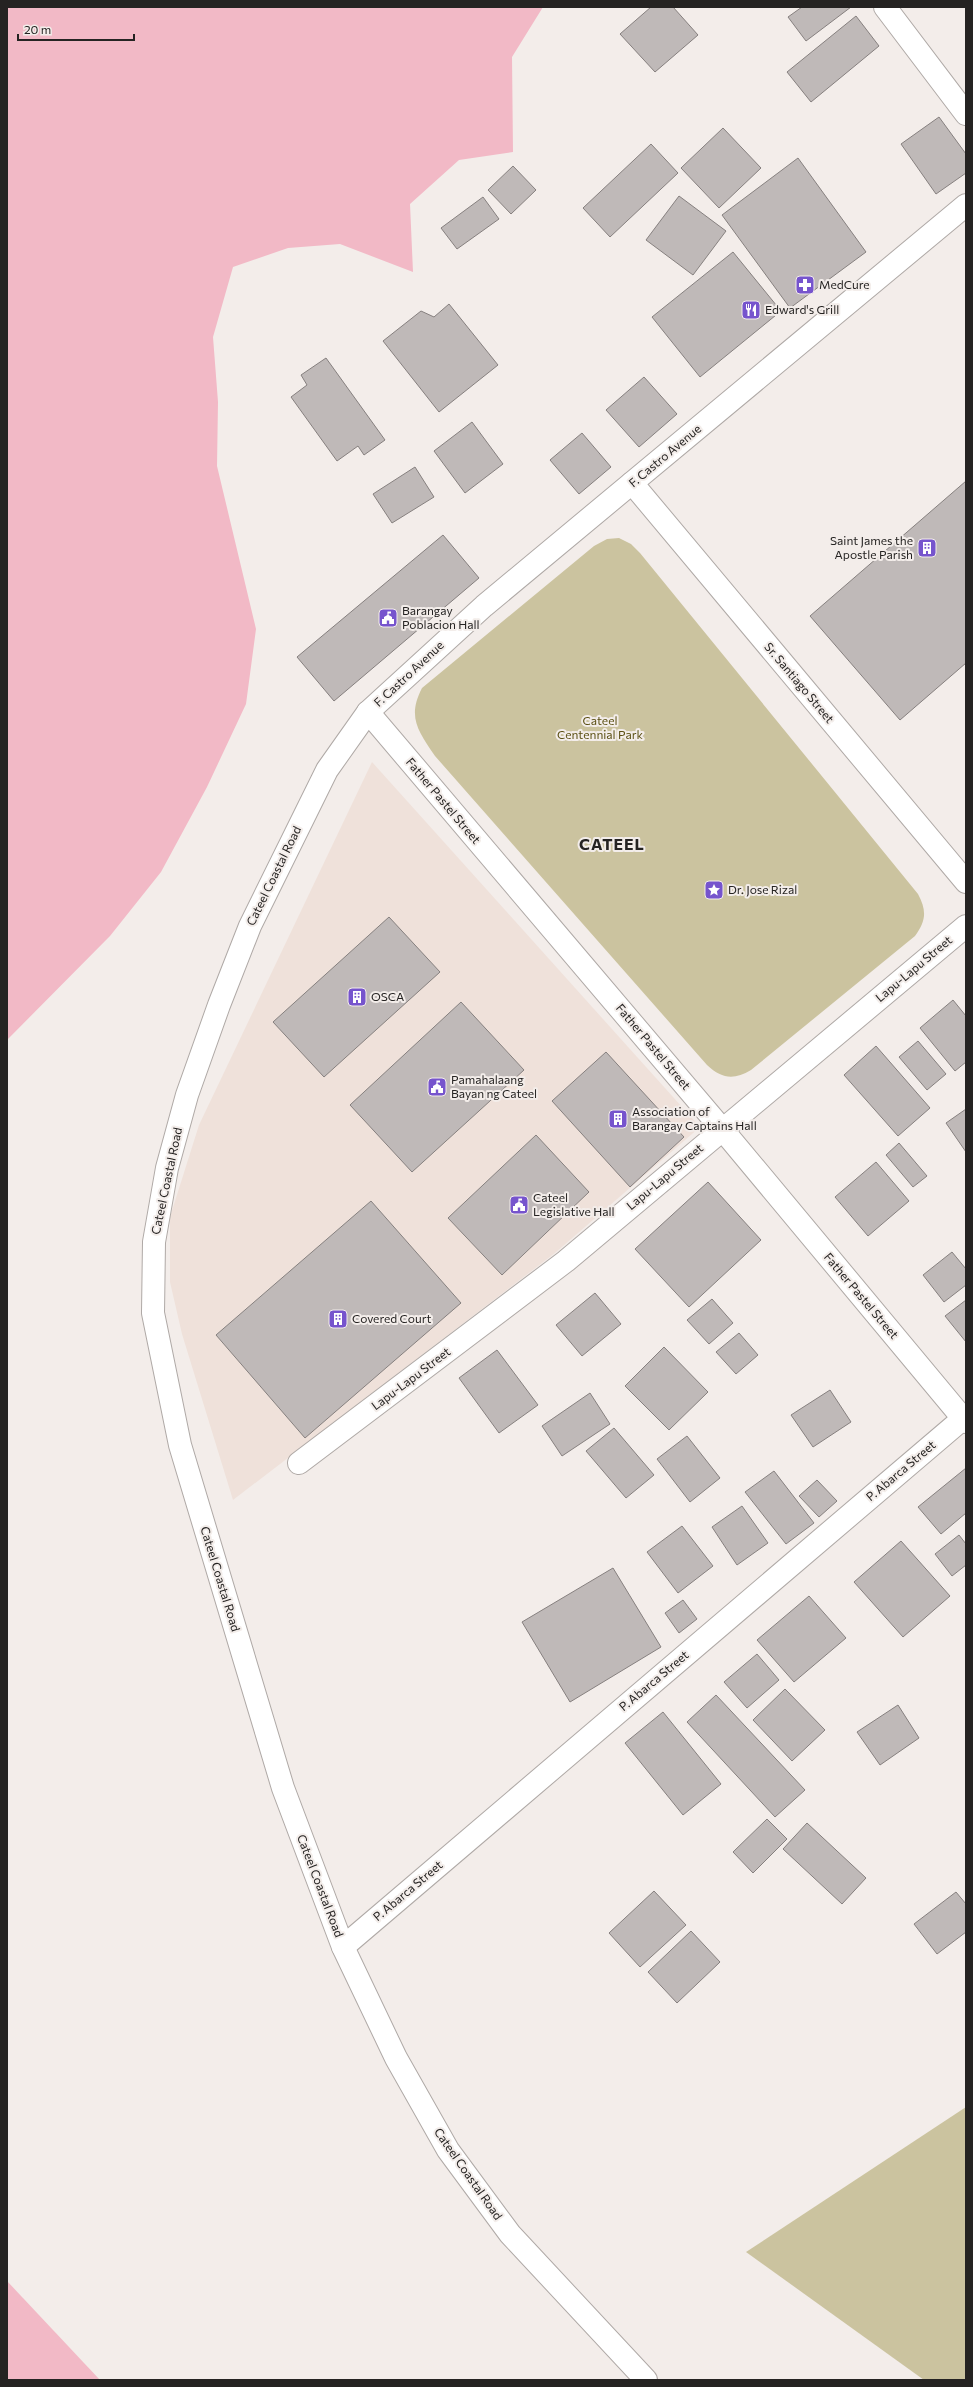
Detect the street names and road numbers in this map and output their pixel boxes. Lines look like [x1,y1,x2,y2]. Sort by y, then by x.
street label: F. Castro Avenue [625,421,703,489]
street label: F. Castro Avenue [371,637,446,709]
street label: Sr. Santiago Street [762,639,838,725]
street label: Father Pastel Street [404,755,484,846]
street label: Cateel Coastal Road [243,823,303,928]
street label: Lapu-Lapu Street [872,932,954,1004]
street label: Father Pastel Street [614,1001,694,1092]
street label: Cateel Coastal Road [148,1126,184,1236]
street label: Lapu-Lapu Street [623,1140,705,1212]
street label: Father Pastel Street [822,1250,902,1341]
street label: Lapu-Lapu Street [368,1344,453,1412]
street label: P. Abarca Street [863,1437,938,1503]
street label: Cateel Coastal Road [198,1525,244,1633]
street label: P. Abarca Street [616,1647,691,1713]
street label: Cateel Coastal Road [295,1832,347,1939]
street label: P. Abarca Street [370,1857,445,1923]
street label: Cateel Coastal Road [432,2125,506,2222]

